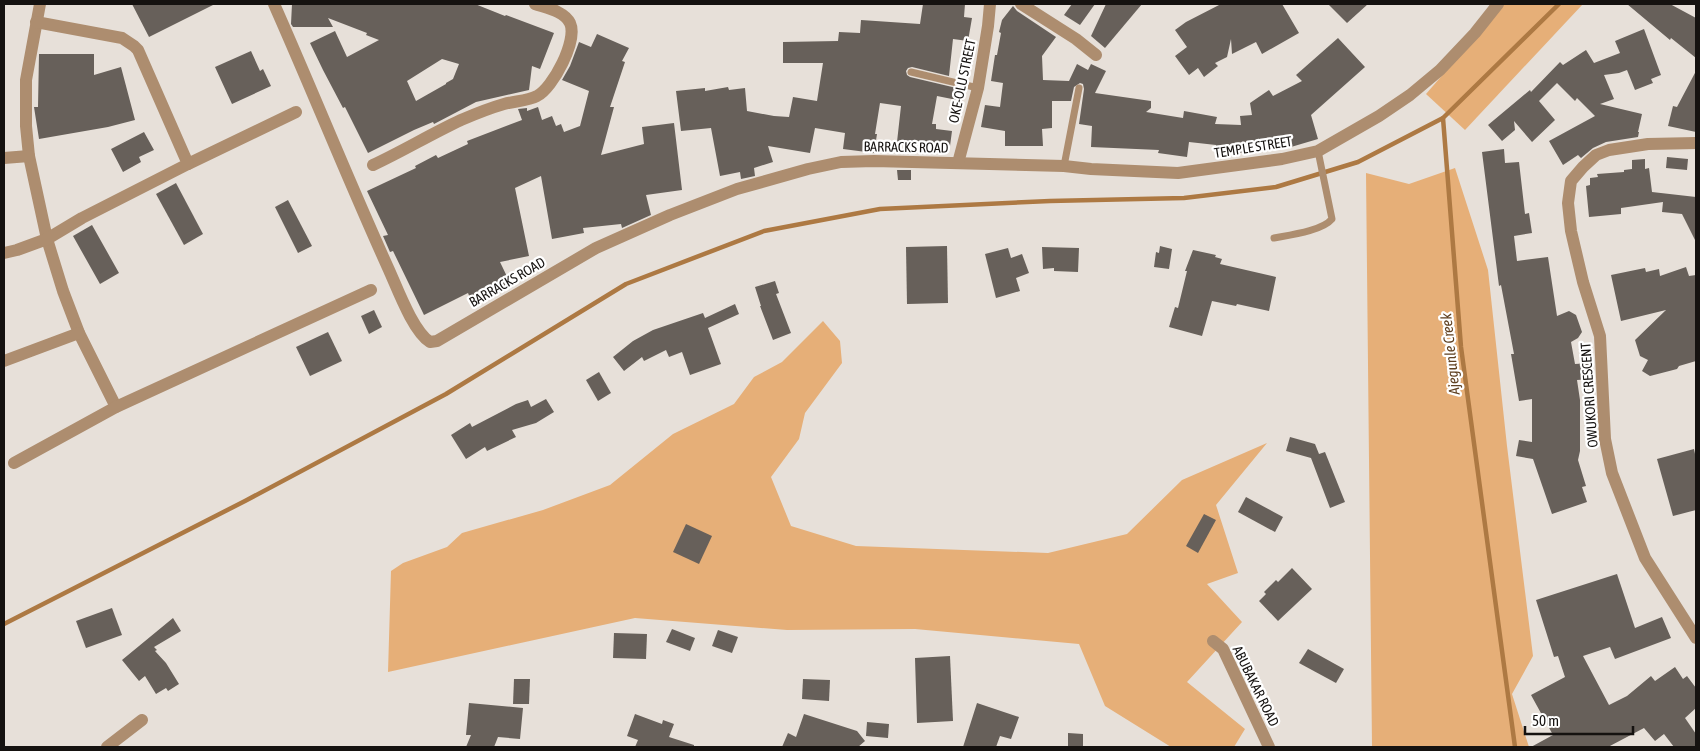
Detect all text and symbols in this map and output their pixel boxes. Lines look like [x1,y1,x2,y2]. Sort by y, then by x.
street label: OKE-OLU STREET [945,38,979,124]
street label: TEMPLE STREET [1213,133,1293,161]
street label: BARRACKS ROAD [863,138,949,156]
street label: BARRACKS ROAD [466,254,548,310]
water label: Ajegunle Creek [1437,312,1463,397]
street label: OWUKORI CRESCENT [1577,342,1601,448]
street label: ABUBAKAR ROAD [1230,643,1282,729]
scale bar [1525,704,1632,736]
text: 50 m [1532,712,1559,729]

